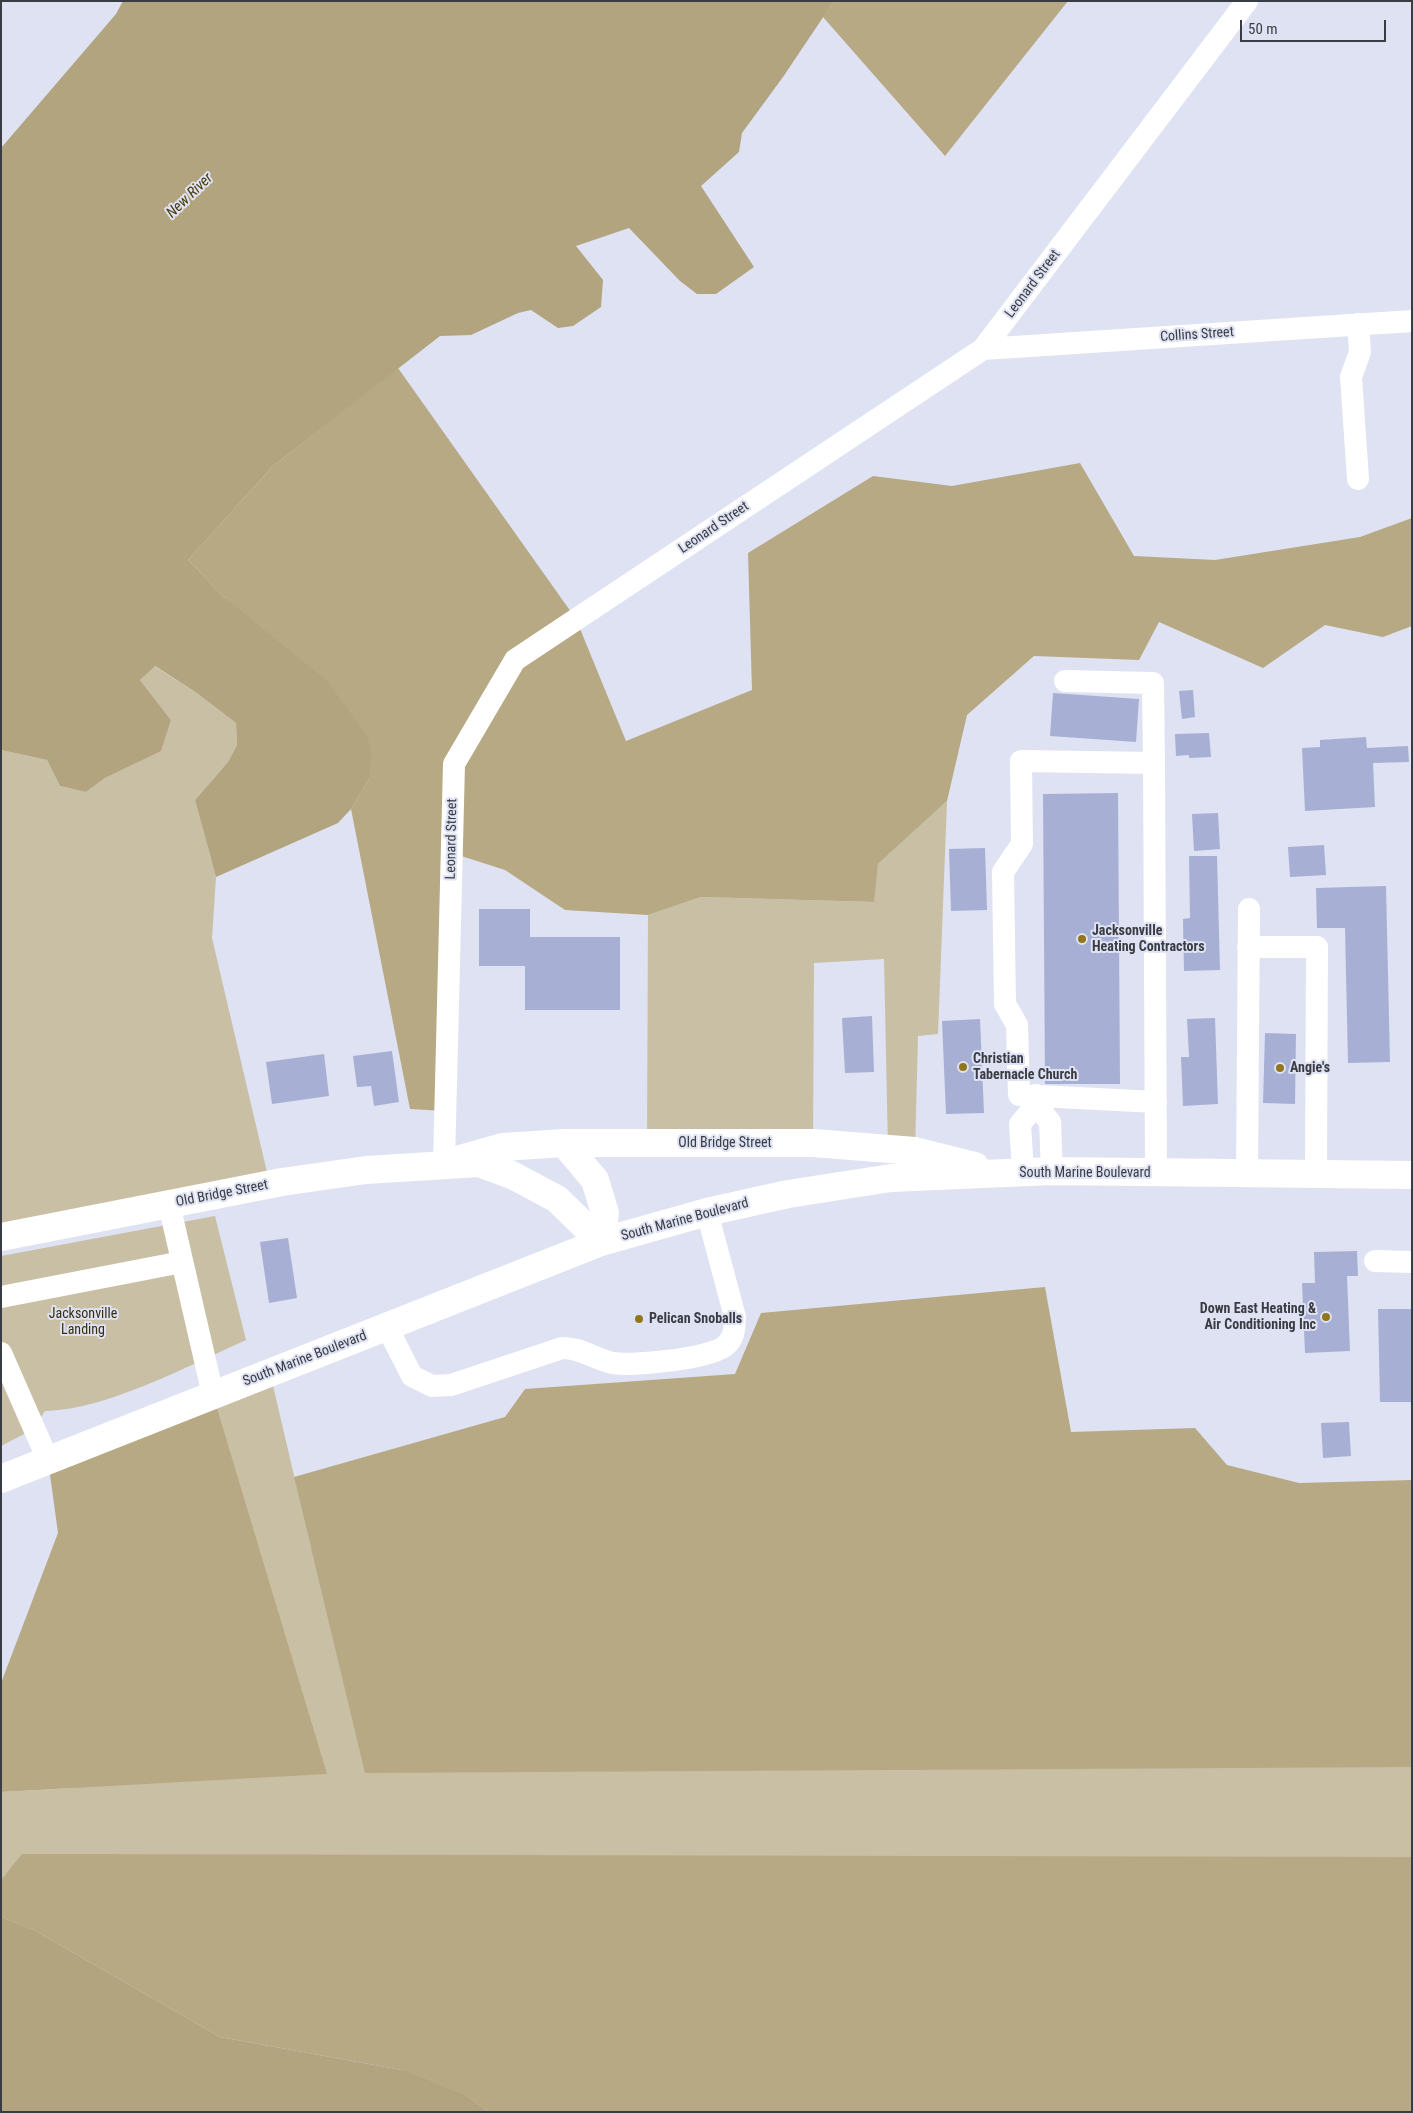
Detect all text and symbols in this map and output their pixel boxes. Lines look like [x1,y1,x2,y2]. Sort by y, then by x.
scale bar [1243,10,1389,42]
text: 50 m [1248,20,1278,38]
water label: New River [163,170,217,222]
street label: Leonard Street [1002,247,1064,321]
street label: Collins Street [1160,324,1234,346]
street label: Leonard Street [676,498,752,558]
street label: Leonard Street [443,798,461,880]
place label: Jacksonville Heating Contractors [1092,923,1205,956]
marker: Jacksonville Heating Contractors [1076,933,1088,945]
place label: Christian Tabernacle Church [973,1051,1077,1084]
place label: Angie's [1290,1060,1330,1076]
marker: Christian Tabernacle Church [957,1061,969,1073]
marker: Angie's [1274,1062,1286,1074]
street label: Old Bridge Street [678,1135,772,1151]
street label: South Marine Boulevard [1019,1165,1151,1181]
street label: Old Bridge Street [175,1177,269,1211]
street label: South Marine Boulevard [619,1195,751,1245]
place label: Down East Heating & Air Conditioning Inc [1200,1301,1316,1334]
park label: Jacksonville Landing [49,1306,117,1338]
place label: Pelican Snoballs [649,1311,742,1327]
marker: Down East Heating & Air Conditioning Inc [1320,1311,1332,1323]
marker: Pelican Snoballs [633,1313,645,1325]
street label: South Marine Boulevard [241,1328,369,1390]

